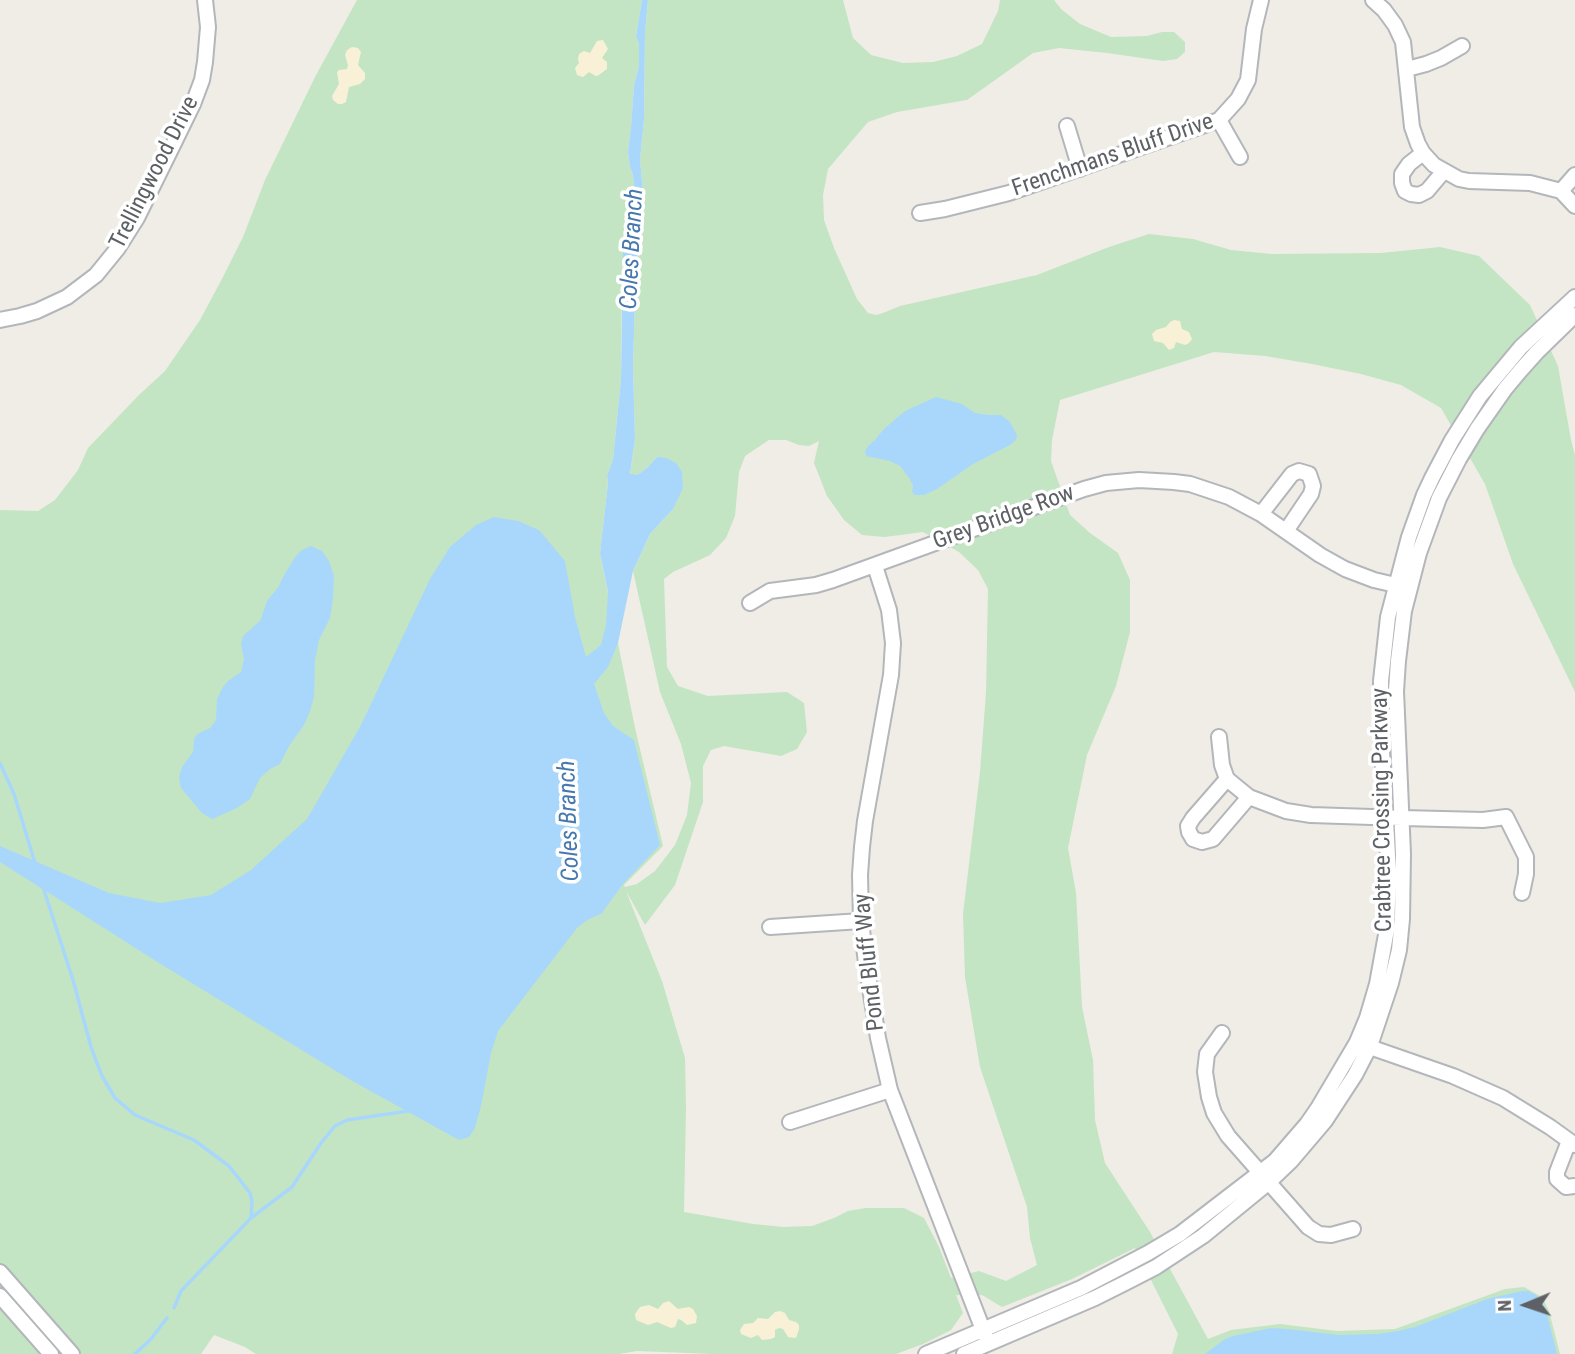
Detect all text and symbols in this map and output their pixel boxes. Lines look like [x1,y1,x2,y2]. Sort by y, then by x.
street label: Trellingwood Drive [105,92,205,254]
street label: Frenchmans Bluff Drive [1009,109,1217,203]
water label: Coles Branch [615,188,651,310]
street label: Grey Bridge Row [930,480,1078,556]
street label: Crabtree Crossing Parkway [1367,688,1399,932]
water label: Coles Branch [553,760,587,882]
street label: Pond Bluff Way [849,892,891,1032]
north arrow [1491,1270,1561,1340]
text: N [1493,1300,1516,1312]

